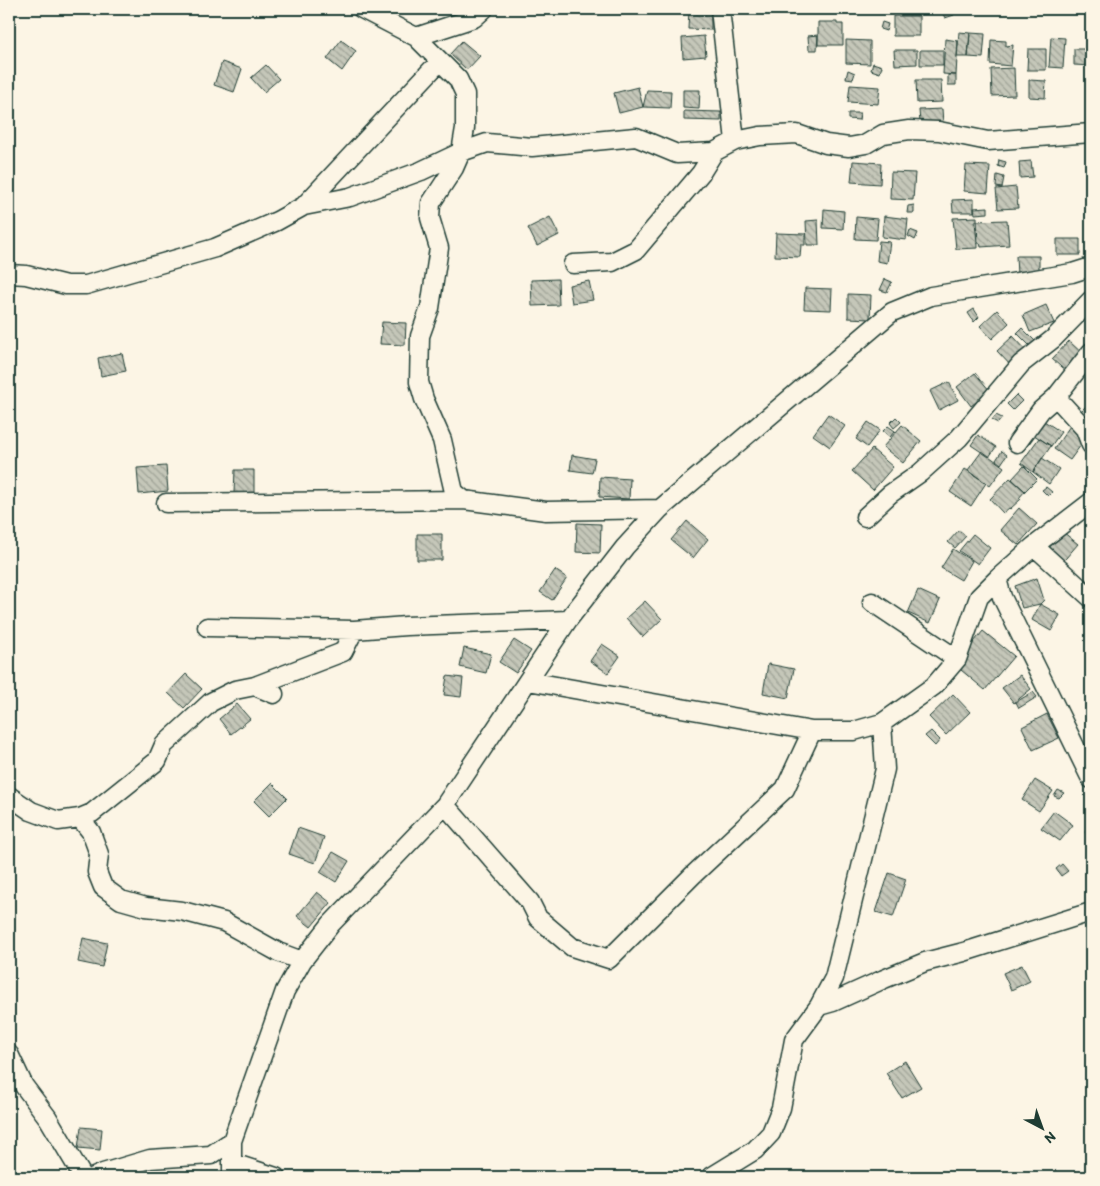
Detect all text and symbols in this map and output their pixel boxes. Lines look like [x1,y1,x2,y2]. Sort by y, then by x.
north arrow [1018,1104,1068,1154]
text: N [1041,1128,1059,1147]

